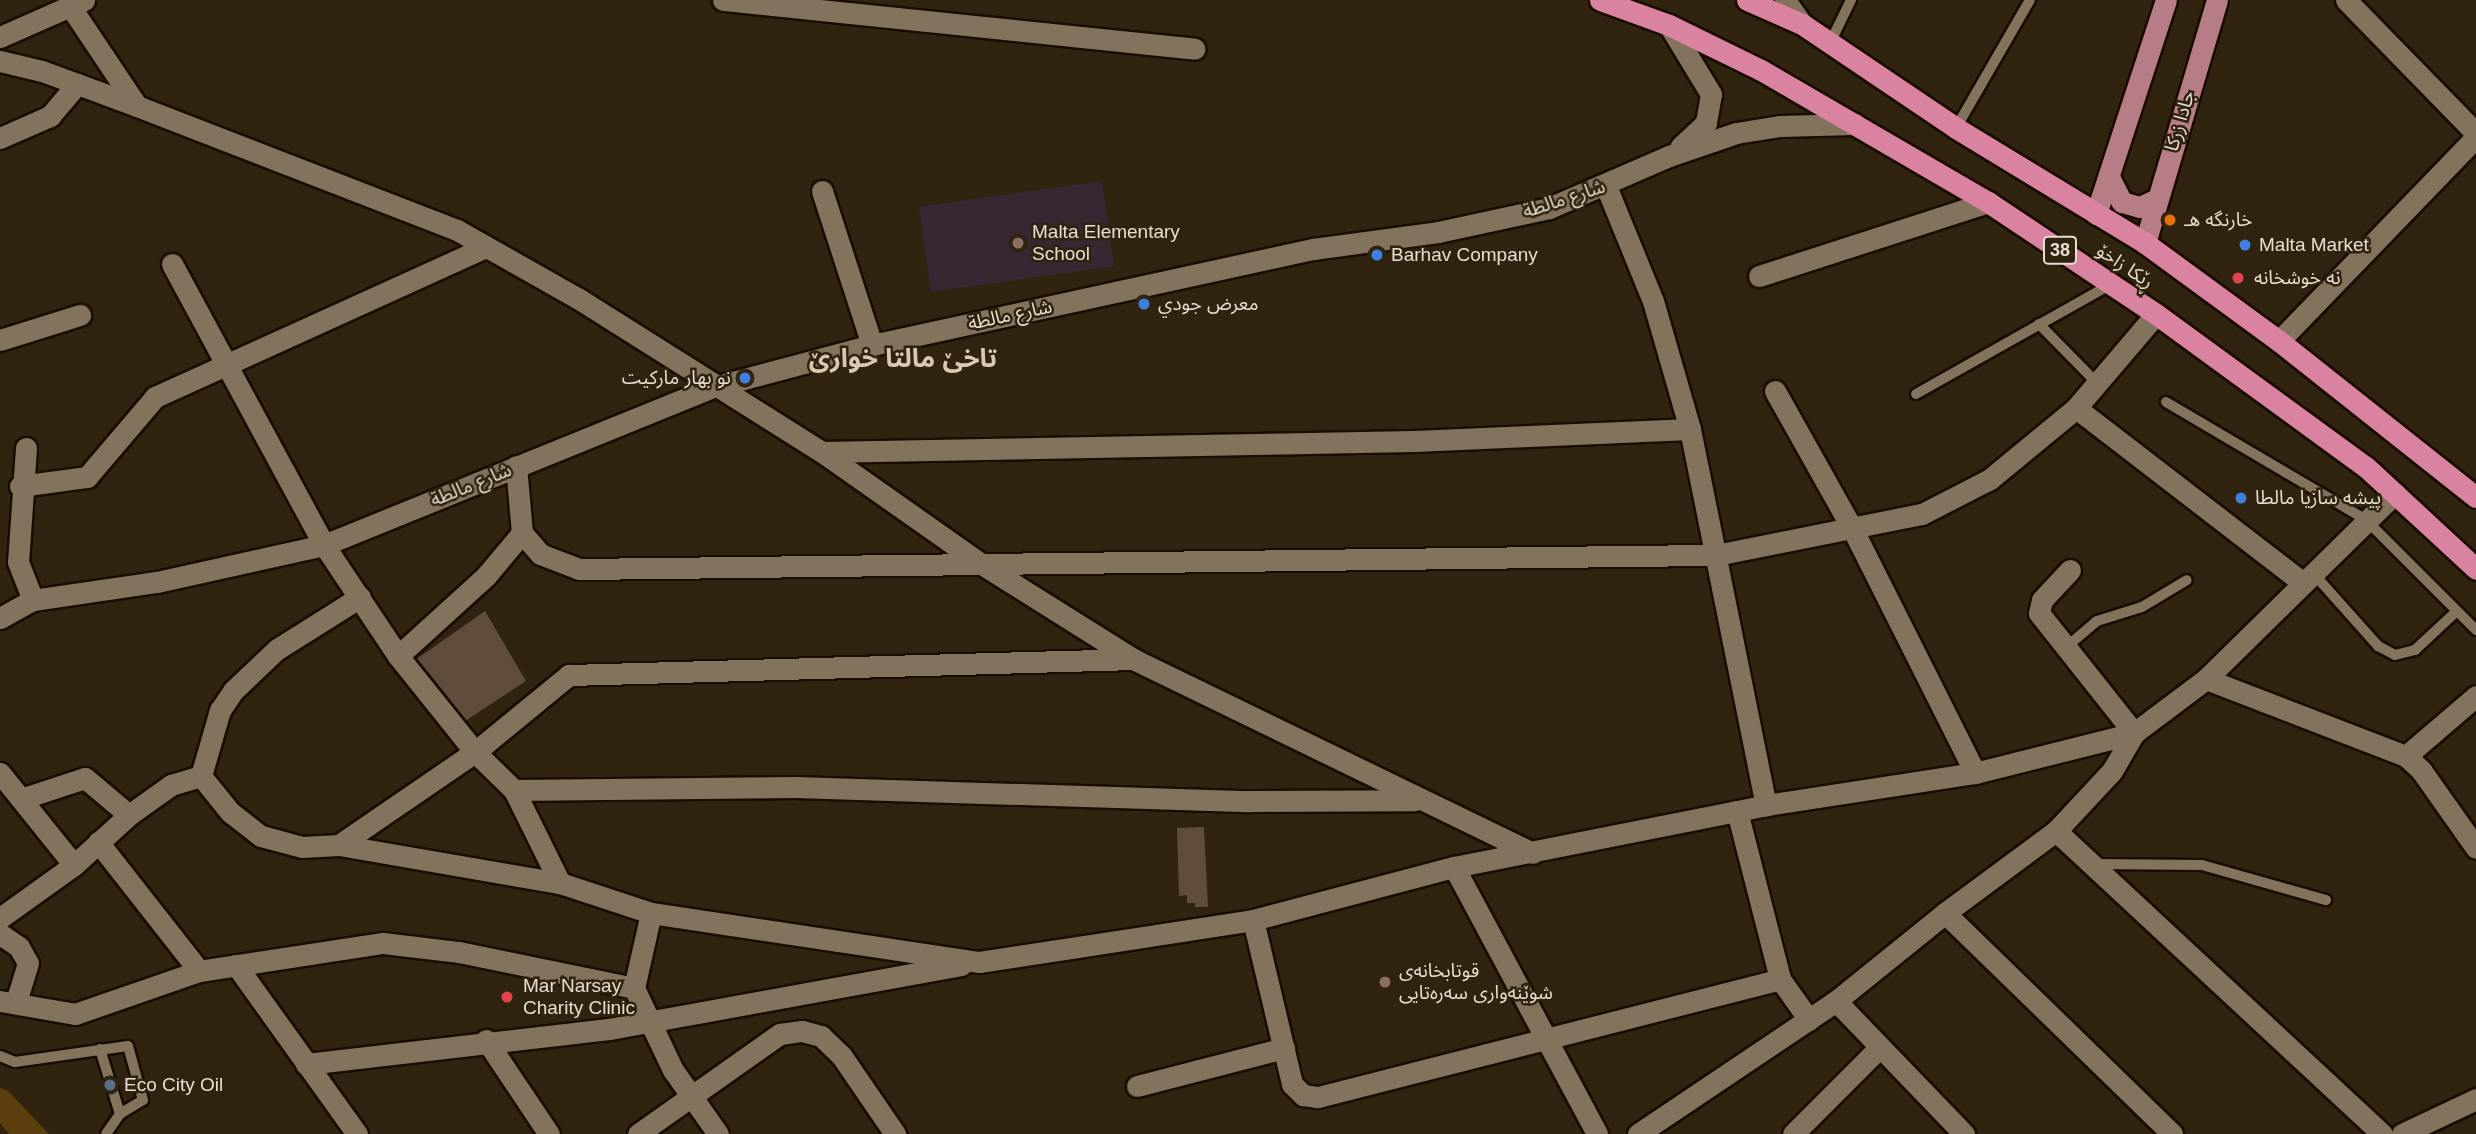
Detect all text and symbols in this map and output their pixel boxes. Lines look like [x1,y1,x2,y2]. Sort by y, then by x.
street label: جادا زرکا [2160,88,2200,154]
street label: شارع مالطة [1520,175,1608,223]
place label: خارنگه هـ [2184,209,2252,231]
marker: خارنگه هـ [2162,212,2178,228]
place label: Malta Elementary School [1032,221,1180,265]
place label: Malta Market [2259,234,2369,256]
marker: Malta Elementary School [1010,235,1026,251]
road number: 38 [2042,236,2078,264]
marker: Malta Market [2237,237,2253,253]
street label: ڕێکا زاخۆ [2092,239,2158,293]
place label: Barhav Company [1391,244,1538,266]
marker: Barhav Company [1369,247,1385,263]
place label: نه خوشخانه [2254,267,2341,289]
marker: نه خوشخانه [2228,268,2248,288]
place label: معرض جودي [1158,293,1259,315]
street label: شارع مالطة [966,295,1054,335]
marker: معرض جودي [1136,296,1152,312]
district label: تاخێ مالتا خوارێ [809,343,997,375]
place label: نو بهار ماركيت [622,367,731,389]
marker: نو بهار ماركيت [737,370,753,386]
street label: شارع مالطة [427,458,515,512]
place label: پيشه سازيا مالطا [2255,487,2381,509]
marker: پيشه سازيا مالطا [2233,490,2249,506]
place label: قوتابخانەی شوێنەواری سەرەتایی [1399,960,1553,1004]
marker: قوتابخانەی شوێنەواری سەرەتایی [1377,974,1393,990]
place label: Mar Narsay Charity Clinic [523,975,635,1019]
marker: Mar Narsay Charity Clinic [497,987,517,1007]
place label: Eco City Oil [124,1074,223,1096]
marker: Eco City Oil [102,1077,118,1093]

